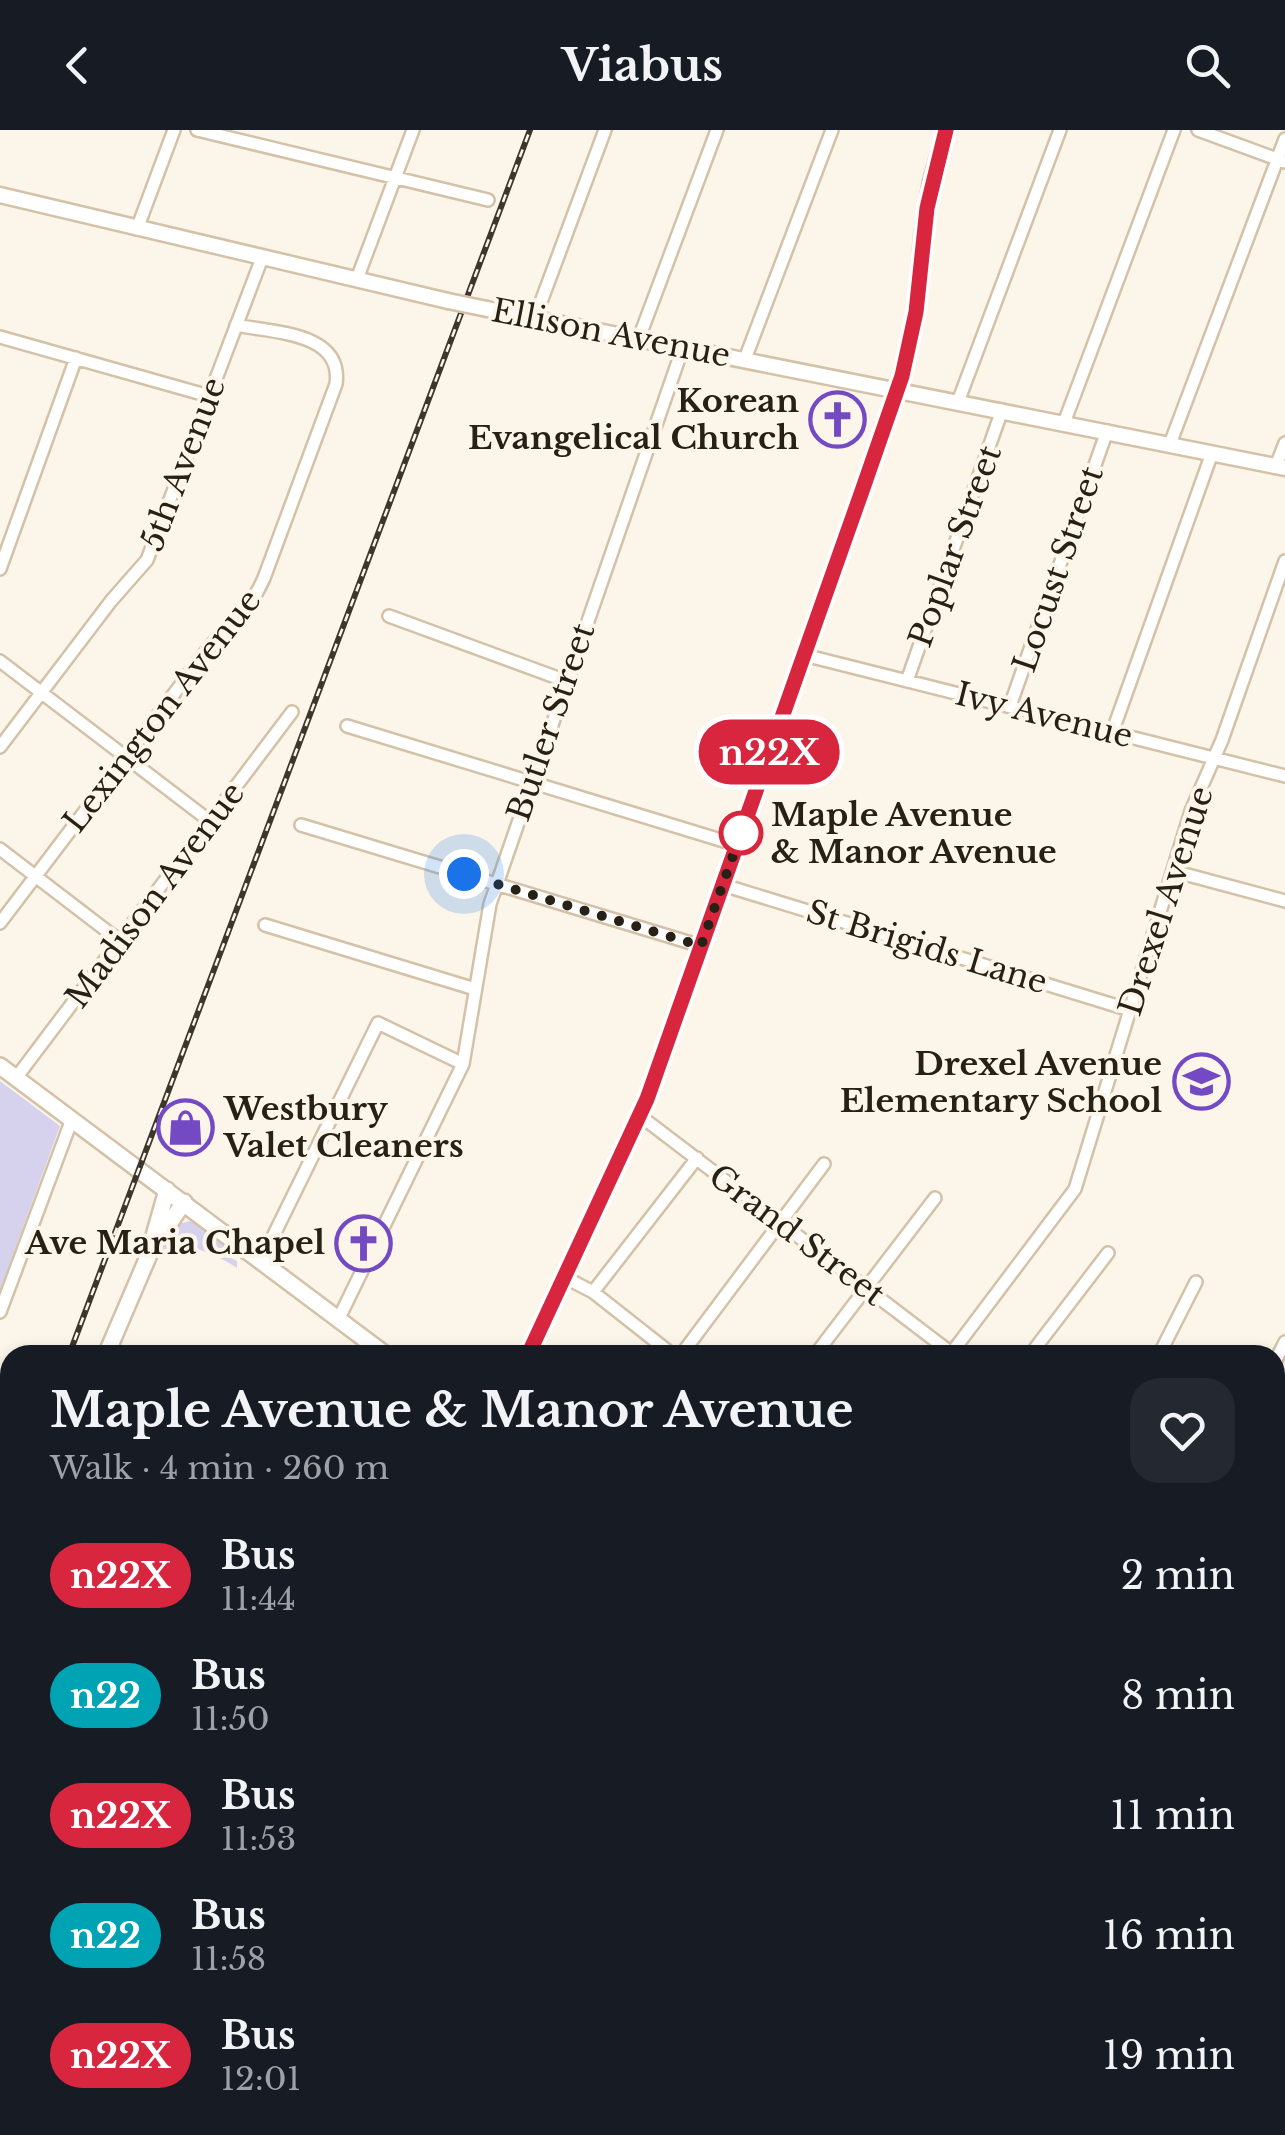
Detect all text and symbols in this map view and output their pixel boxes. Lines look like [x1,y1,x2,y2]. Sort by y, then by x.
text: Viabus [562,37,723,93]
icon: back [50,38,105,93]
icon: search [1180,38,1235,93]
street label: Ellison Avenue [488,290,734,376]
street label: 5th Avenue [132,372,234,556]
place label: Korean Evangelical Church [468,381,799,458]
church icon: Korean Evangelical Church [808,389,868,449]
street label: Poplar Street [900,440,1010,652]
street label: Locust Street [1004,461,1112,677]
street label: Lexington Avenue [55,581,269,841]
street label: Butler Street [498,618,604,826]
street label: Ivy Avenue [951,674,1137,756]
line badge: n22X [699,720,839,784]
text: n22X [719,731,819,774]
street label: Madison Avenue [57,774,253,1016]
street label: Drexel Avenue [1110,781,1222,1021]
place label: Maple Avenue & Manor Avenue [771,795,1057,872]
marker: Maple Avenue & Manor Avenue [720,812,762,854]
your location [439,849,489,899]
street label: St Brigids Lane [802,891,1052,1003]
place label: Drexel Avenue Elementary School [840,1044,1162,1121]
school or university icon: Drexel Avenue Elementary School [1171,1052,1231,1112]
place label: Westbury Valet Cleaners [223,1089,464,1166]
shop icon: Westbury Valet Cleaners [155,1097,215,1157]
street label: Grand Street [701,1156,893,1314]
church icon: Ave Maria Chapel [334,1213,394,1273]
place label: Ave Maria Chapel [24,1223,325,1263]
button: heart [1130,1378,1235,1483]
text: Maple Avenue & Manor Avenue [50,1380,854,1440]
text: Walk · 4 min · 260 m [50,1448,389,1488]
text: Bus [221,1532,295,1579]
text: 2 min [1121,1552,1235,1599]
text: n22X [70,1554,171,1597]
text: 11:44 [221,1579,296,1619]
text: Bus [191,1652,266,1699]
text: 8 min [1121,1672,1235,1719]
text: n22 [70,1674,141,1717]
text: 11:50 [191,1699,270,1739]
text: Bus [221,1772,295,1819]
text: 11 min [1110,1792,1235,1839]
text: n22X [70,1794,171,1837]
text: 11:53 [221,1819,296,1859]
text: Bus [191,1892,266,1939]
text: 16 min [1103,1912,1235,1959]
text: n22 [70,1914,141,1957]
text: 11:58 [191,1939,266,1979]
text: Bus [221,2012,295,2059]
text: 19 min [1103,2032,1235,2079]
text: n22X [70,2034,171,2077]
text: 12:01 [221,2059,301,2099]

